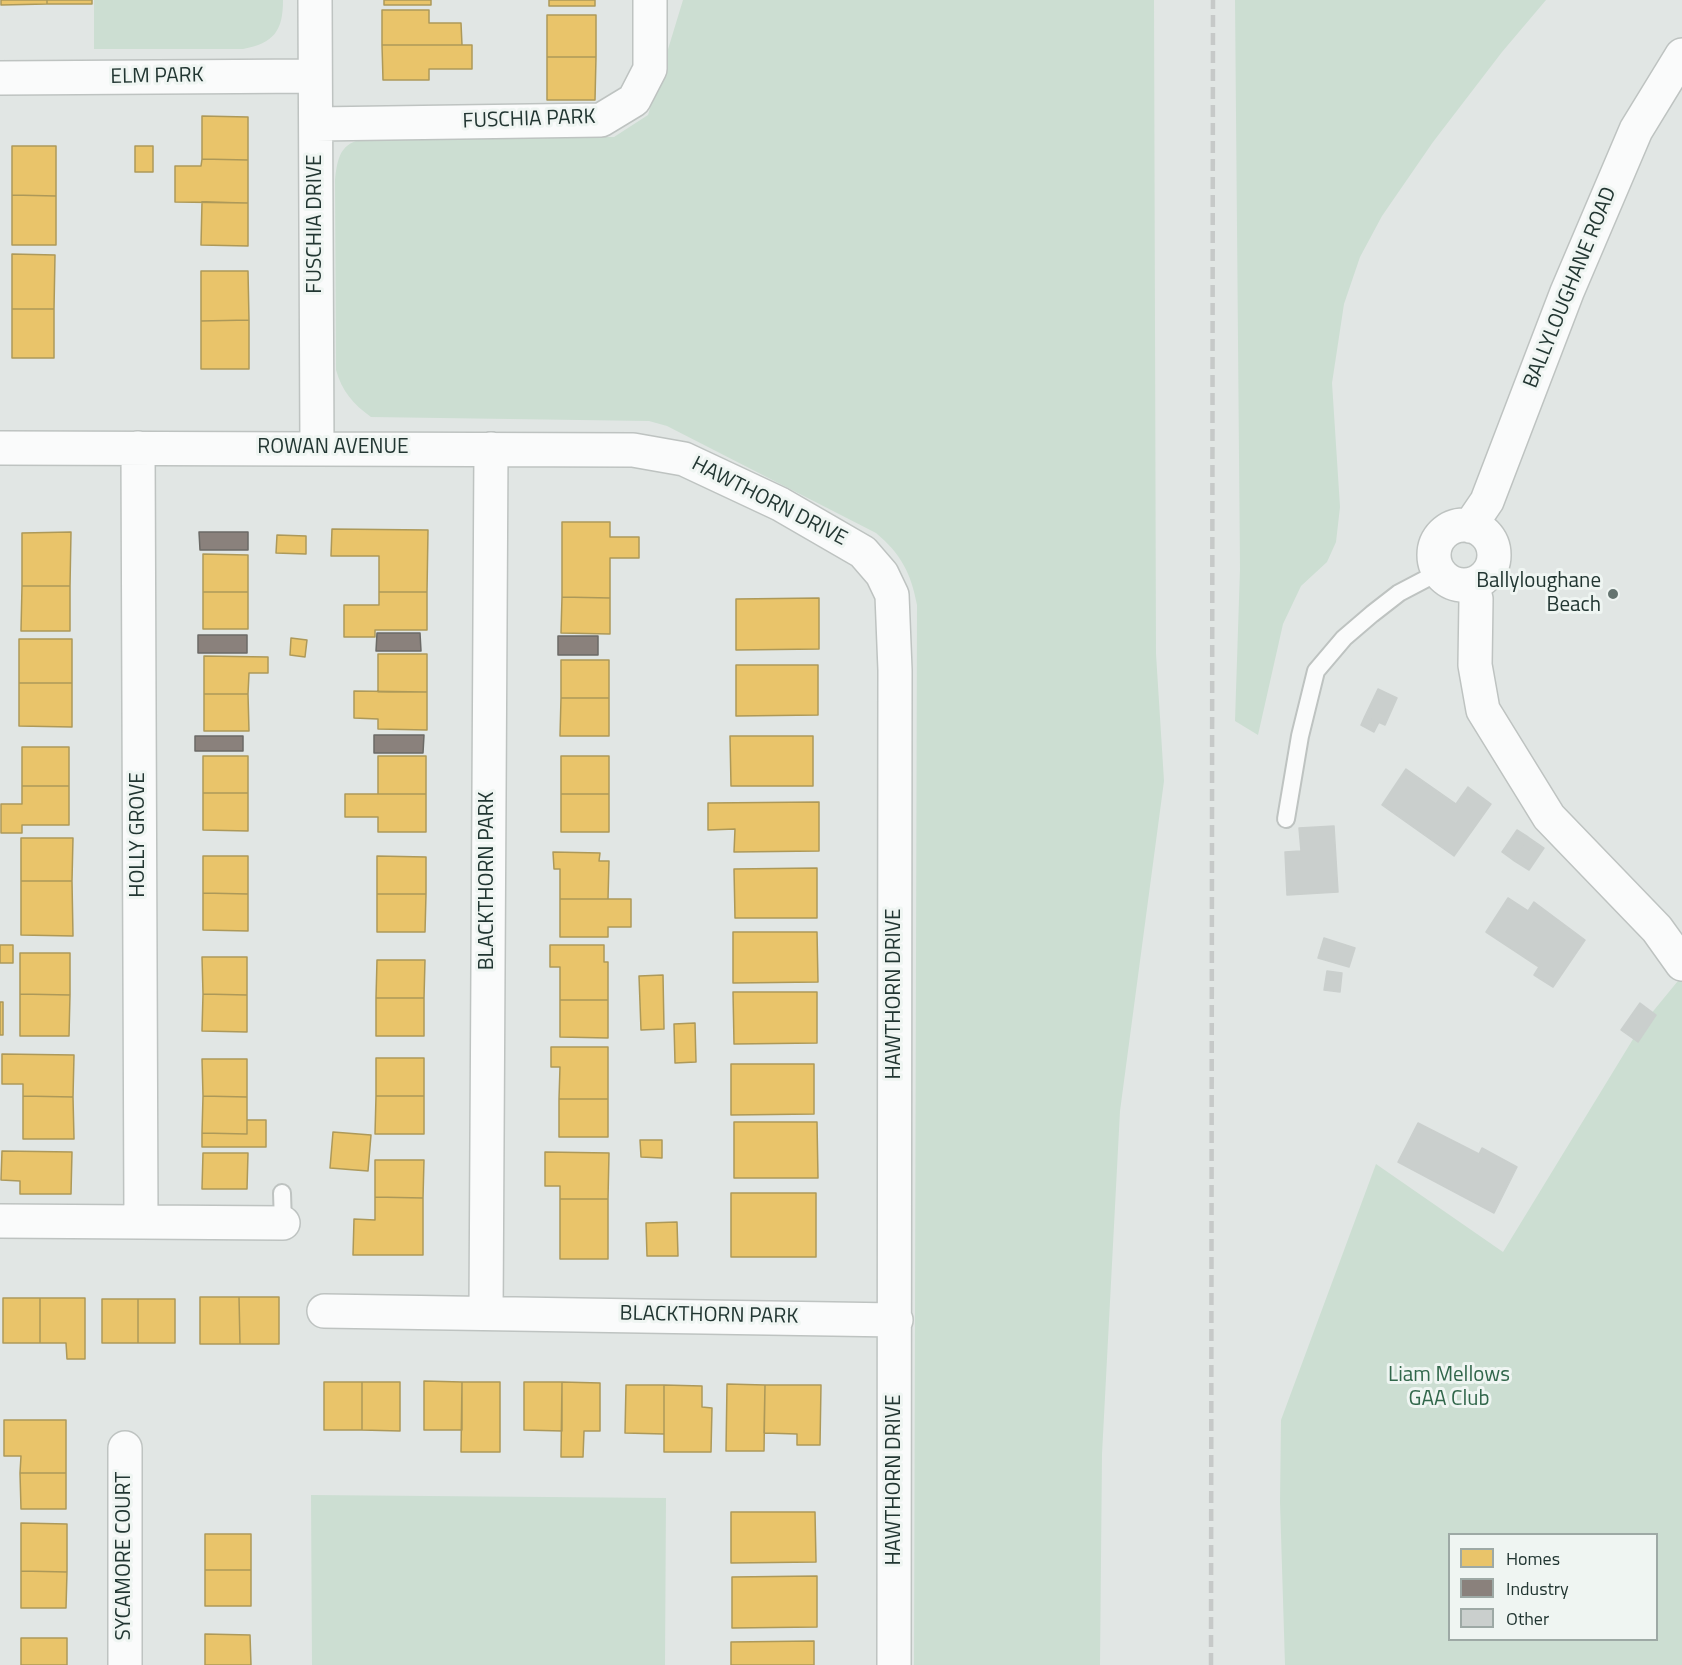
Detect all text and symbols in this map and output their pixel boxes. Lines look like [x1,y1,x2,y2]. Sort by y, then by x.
street label: ELM PARK [110,64,204,90]
street label: FUSCHIA PARK [462,105,596,135]
street label: FUSCHIA DRIVE [303,154,329,294]
street label: BALLYLOUGHANE ROAD [1519,184,1623,392]
street label: ROWAN AVENUE [257,435,409,461]
street label: HAWTHORN DRIVE [687,452,851,552]
place label: Ballyloughane Beach [1476,569,1601,619]
marker: Ballyloughane Beach [1606,587,1620,601]
street label: HOLLY GROVE [126,772,152,898]
street label: BLACKTHORN PARK [475,792,501,970]
street label: HAWTHORN DRIVE [882,908,908,1080]
street label: BLACKTHORN PARK [619,1302,799,1330]
park label: Liam Mellows GAA Club [1388,1363,1510,1413]
street label: HAWTHORN DRIVE [882,1394,908,1566]
street label: SYCAMORE COURT [112,1472,138,1640]
legend [1448,1533,1658,1641]
text: Homes [1506,1545,1560,1572]
text: Industry [1506,1575,1569,1602]
text: Other [1506,1605,1549,1632]

